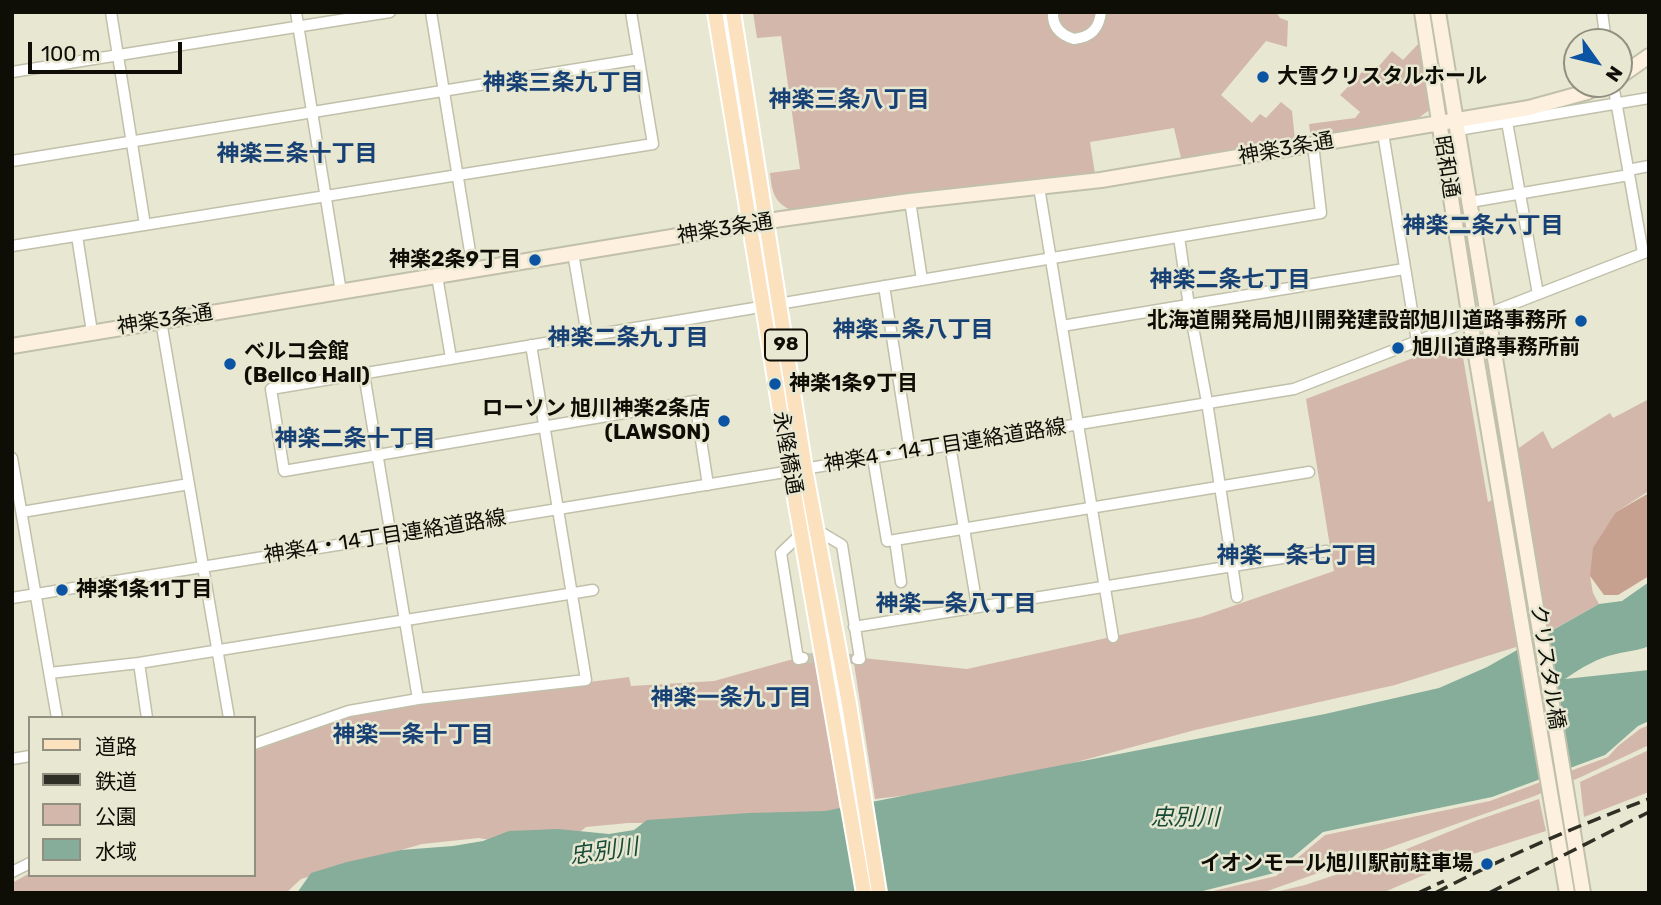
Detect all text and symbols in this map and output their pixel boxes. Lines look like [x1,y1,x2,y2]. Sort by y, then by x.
scale bar [32,28,186,72]
north arrow [1563,28,1633,98]
text: 100 m [41,41,100,66]
text: N [1601,62,1628,86]
place label: 大雪クリスタルホール [1277,64,1487,90]
district label: 神楽三条九丁目 [483,69,643,97]
marker: 大雪クリスタルホール [1255,69,1271,85]
district label: 神楽三条八丁目 [769,86,929,114]
street label: 神楽3条通 [1236,128,1336,170]
street label: 昭和通 [1429,134,1463,200]
district label: 神楽三条十丁目 [217,140,377,168]
street label: 神楽3条通 [675,209,775,249]
district label: 神楽二条六丁目 [1403,212,1563,240]
place label: 神楽2条9丁目 [389,247,521,273]
marker: 神楽2条9丁目 [527,252,543,268]
district label: 神楽二条七丁目 [1150,266,1310,294]
street label: 神楽3条通 [115,300,215,340]
place label: 北海道開発局旭川開発建設部旭川道路事務所 [1147,308,1567,334]
marker: 北海道開発局旭川開発建設部旭川道路事務所 [1573,313,1589,329]
district label: 神楽二条八丁目 [833,316,993,344]
district label: 神楽二条九丁目 [548,324,708,352]
road number: 98 [765,330,807,360]
place label: 旭川道路事務所前 [1412,335,1580,361]
place label: ベルコ会館 (Bellco Hall) [244,339,370,389]
marker: 旭川道路事務所前 [1390,340,1406,356]
marker: ベルコ会館 (Bellco Hall) [222,356,238,372]
place label: 神楽1条9丁目 [789,371,918,397]
marker: 神楽1条9丁目 [767,376,783,392]
place label: ローソン 旭川神楽2条店 (LAWSON) [482,396,710,446]
street label: 永隆橋通 [767,409,807,497]
marker: ローソン 旭川神楽2条店 (LAWSON) [716,413,732,429]
street label: 神楽4・14丁目連絡道路線 [822,414,1068,478]
district label: 神楽二条十丁目 [275,425,435,453]
street label: 神楽4・14丁目連絡道路線 [262,505,508,569]
district label: 神楽一条七丁目 [1217,542,1377,570]
place label: 神楽1条11丁目 [76,577,212,603]
marker: 神楽1条11丁目 [54,582,70,598]
district label: 神楽一条八丁目 [876,590,1036,618]
street label: クリスタル橋 [1525,603,1569,731]
district label: 神楽一条九丁目 [651,684,811,712]
legend [28,716,256,877]
district label: 神楽一条十丁目 [333,721,493,749]
text: 道路 [95,734,137,759]
text: 鉄道 [95,769,137,794]
text: 公園 [95,804,137,829]
water label: 忠別川 [1151,804,1219,832]
water label: 忠別川 [568,834,640,870]
text: 水域 [95,839,137,864]
place label: イオンモール旭川駅前駐車場 [1200,851,1473,877]
marker: イオンモール旭川駅前駐車場 [1479,856,1495,872]

